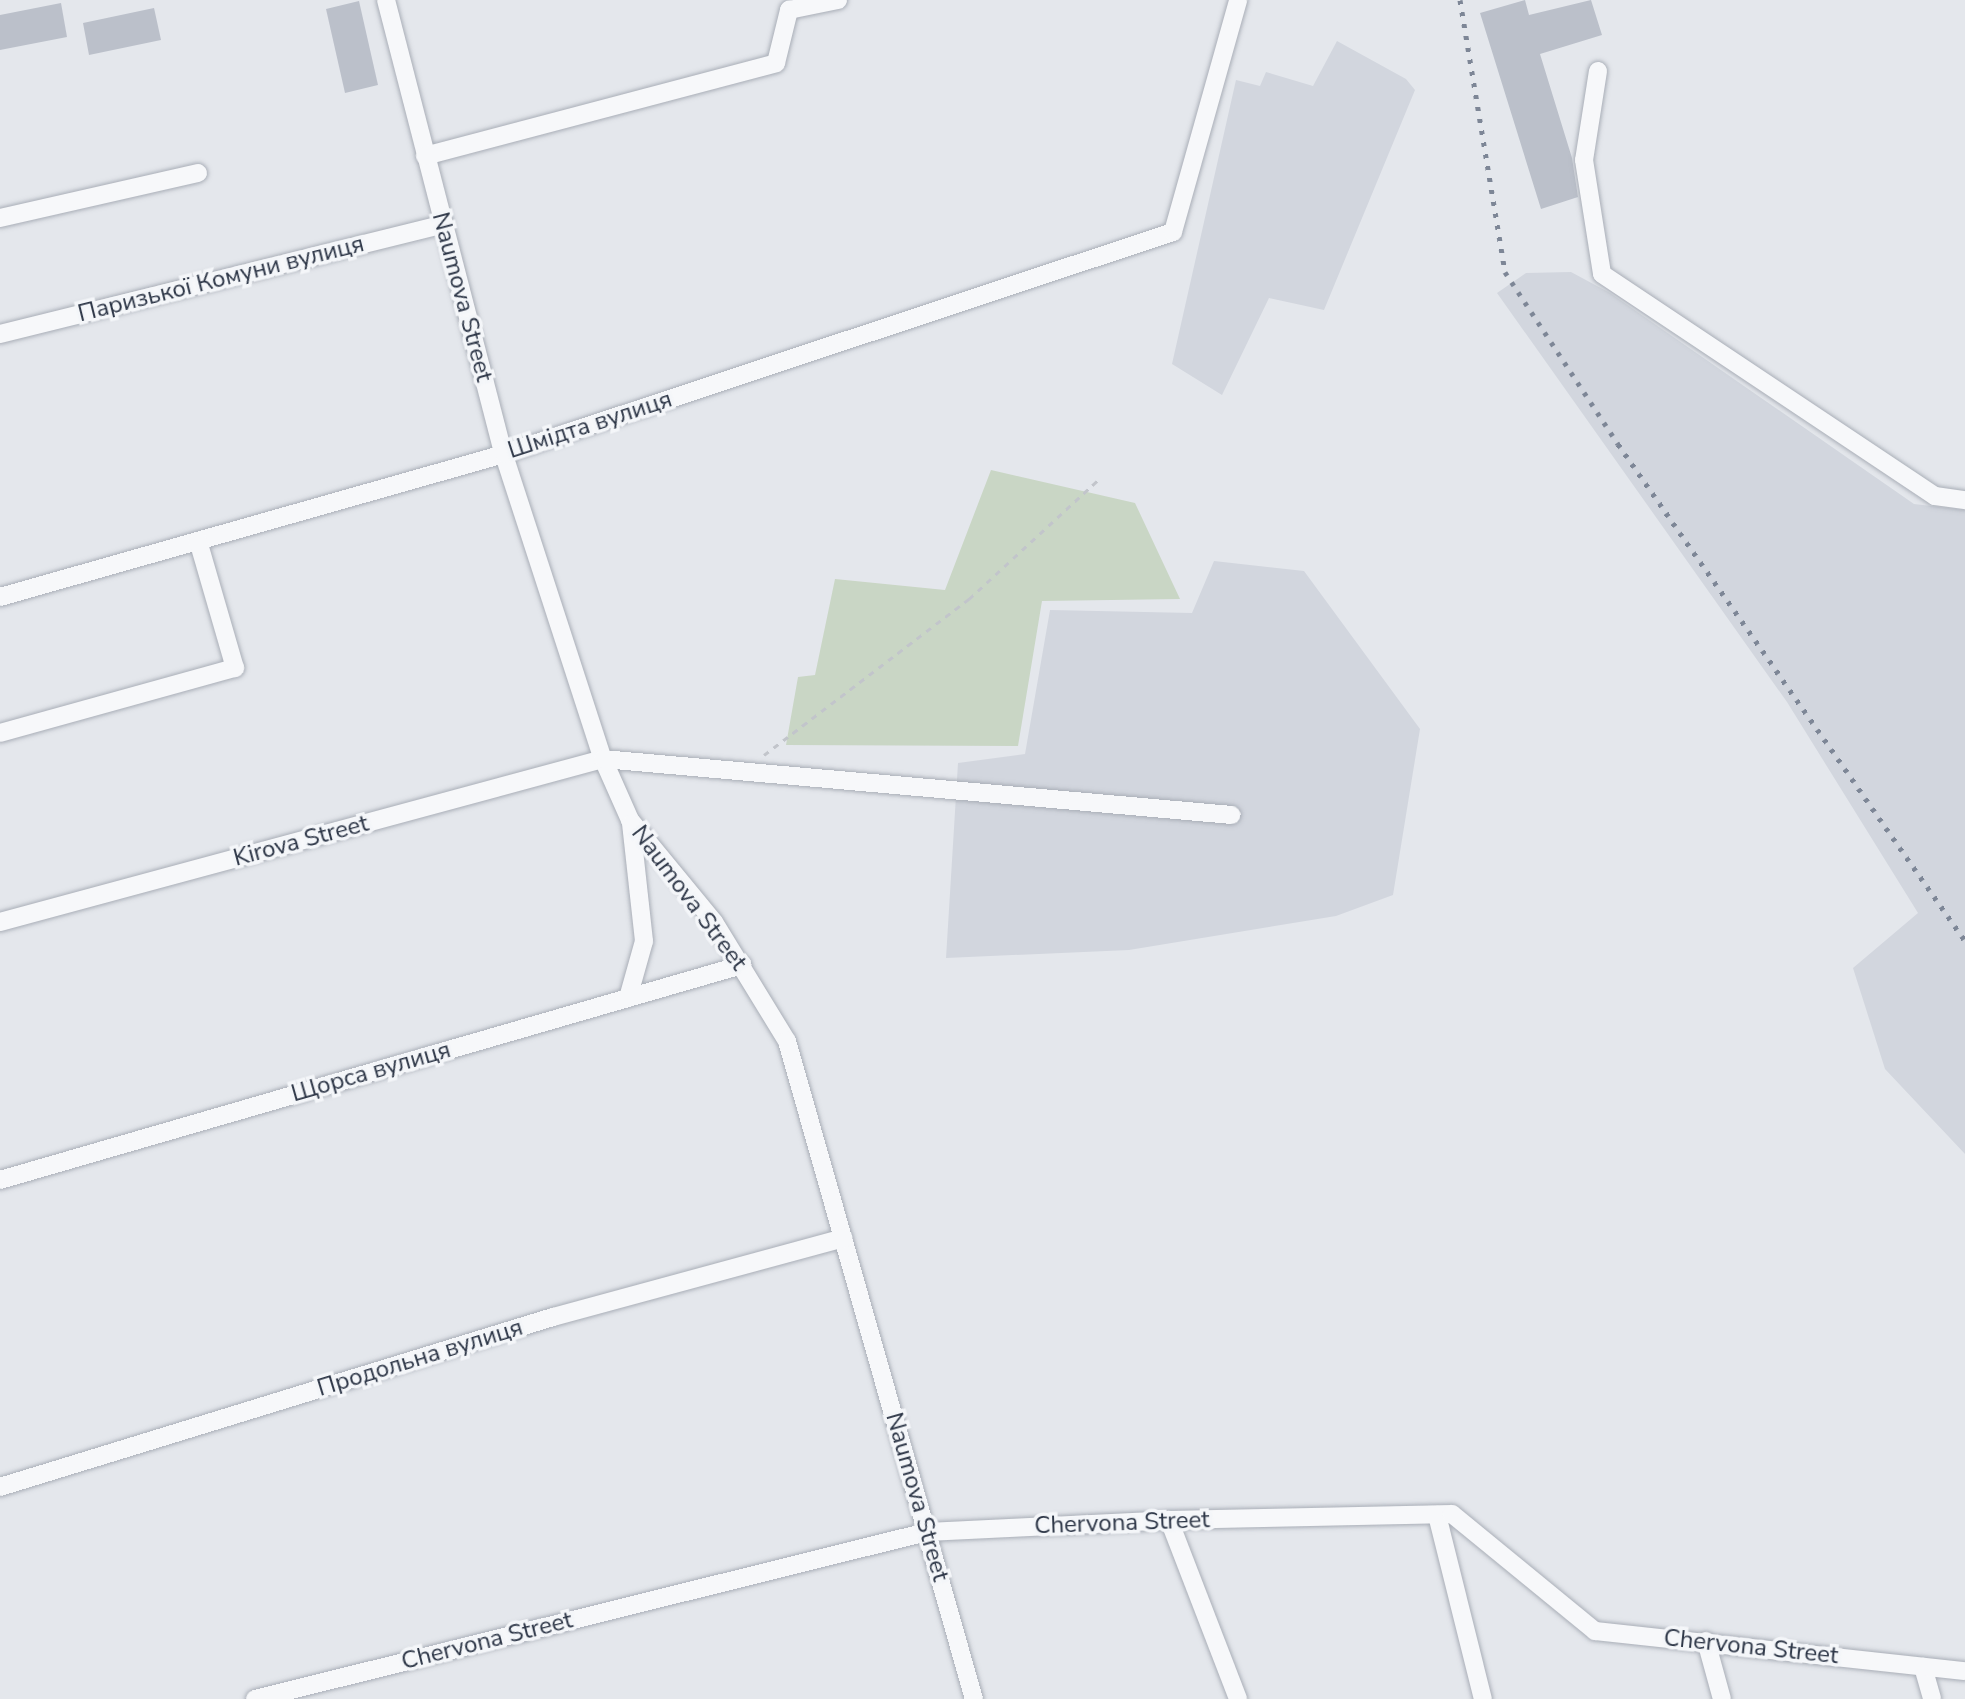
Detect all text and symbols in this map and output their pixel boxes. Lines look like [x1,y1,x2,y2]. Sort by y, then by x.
street label: Naumova Street [426,209,498,385]
street label: Паризької Комуни вулиця [75,229,367,329]
street label: Шмідта вулиця [504,385,676,465]
street label: Kirova Street [230,809,372,873]
street label: Naumova Street [625,820,753,976]
street label: Щорса вулиця [288,1035,454,1109]
street label: Продольна вулиця [314,1313,526,1403]
street label: Naumova Street [879,1409,955,1585]
street label: Chervona Street [1034,1506,1210,1540]
street label: Chervona Street [398,1606,576,1676]
street label: Chervona Street [1662,1624,1840,1670]

